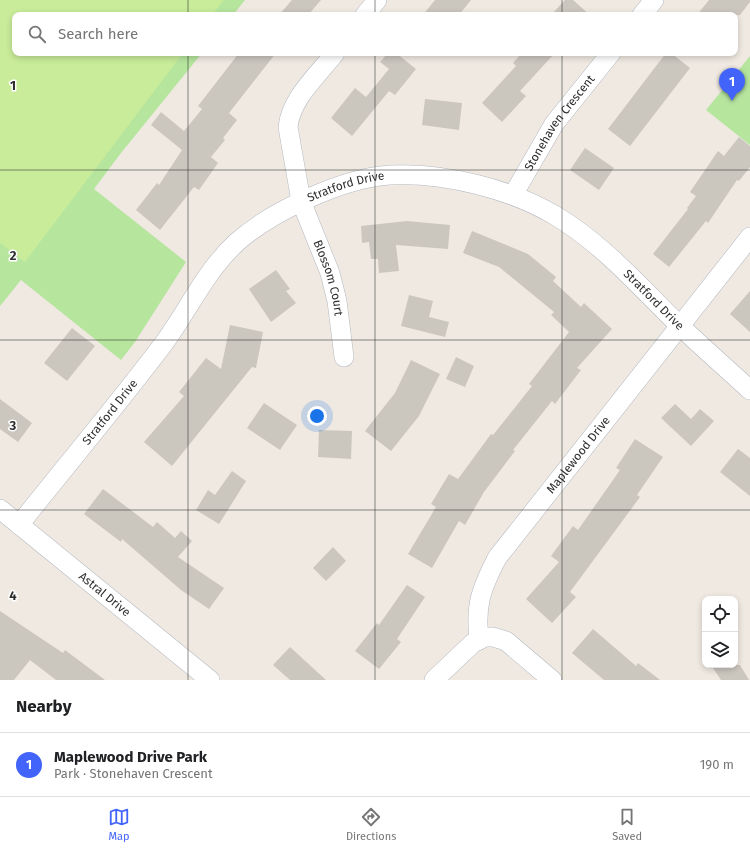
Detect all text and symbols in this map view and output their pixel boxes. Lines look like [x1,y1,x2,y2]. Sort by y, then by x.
search box [12,12,738,56]
icon: search [26,23,48,45]
text: Search here [58,25,138,43]
pin: 1 [719,68,745,101]
street label: Stonehaven Crescent [521,72,598,173]
text: 1 [10,78,16,93]
street label: Stratford Drive [305,169,385,205]
street label: Blossom Court [310,238,346,317]
text: 2 [10,248,17,263]
street label: Stratford Drive [621,267,687,333]
street label: Stratford Drive [80,377,140,448]
your location [307,406,327,426]
street label: Maplewood Drive [544,414,613,496]
text: 3 [9,418,17,433]
street label: Astral Drive [76,569,133,619]
text: 4 [9,588,17,603]
map controls [702,596,738,668]
button: locate [702,596,738,632]
button: layers [702,632,738,668]
text: Nearby [16,696,71,717]
text: Maplewood Drive Park [54,748,207,766]
text: 1 [26,757,32,772]
text: 190 m [700,757,734,772]
text: Park · Stonehaven Crescent [54,766,213,781]
tab: Map [108,806,130,843]
tab: Directions [346,806,396,843]
tab: Saved [612,806,642,843]

